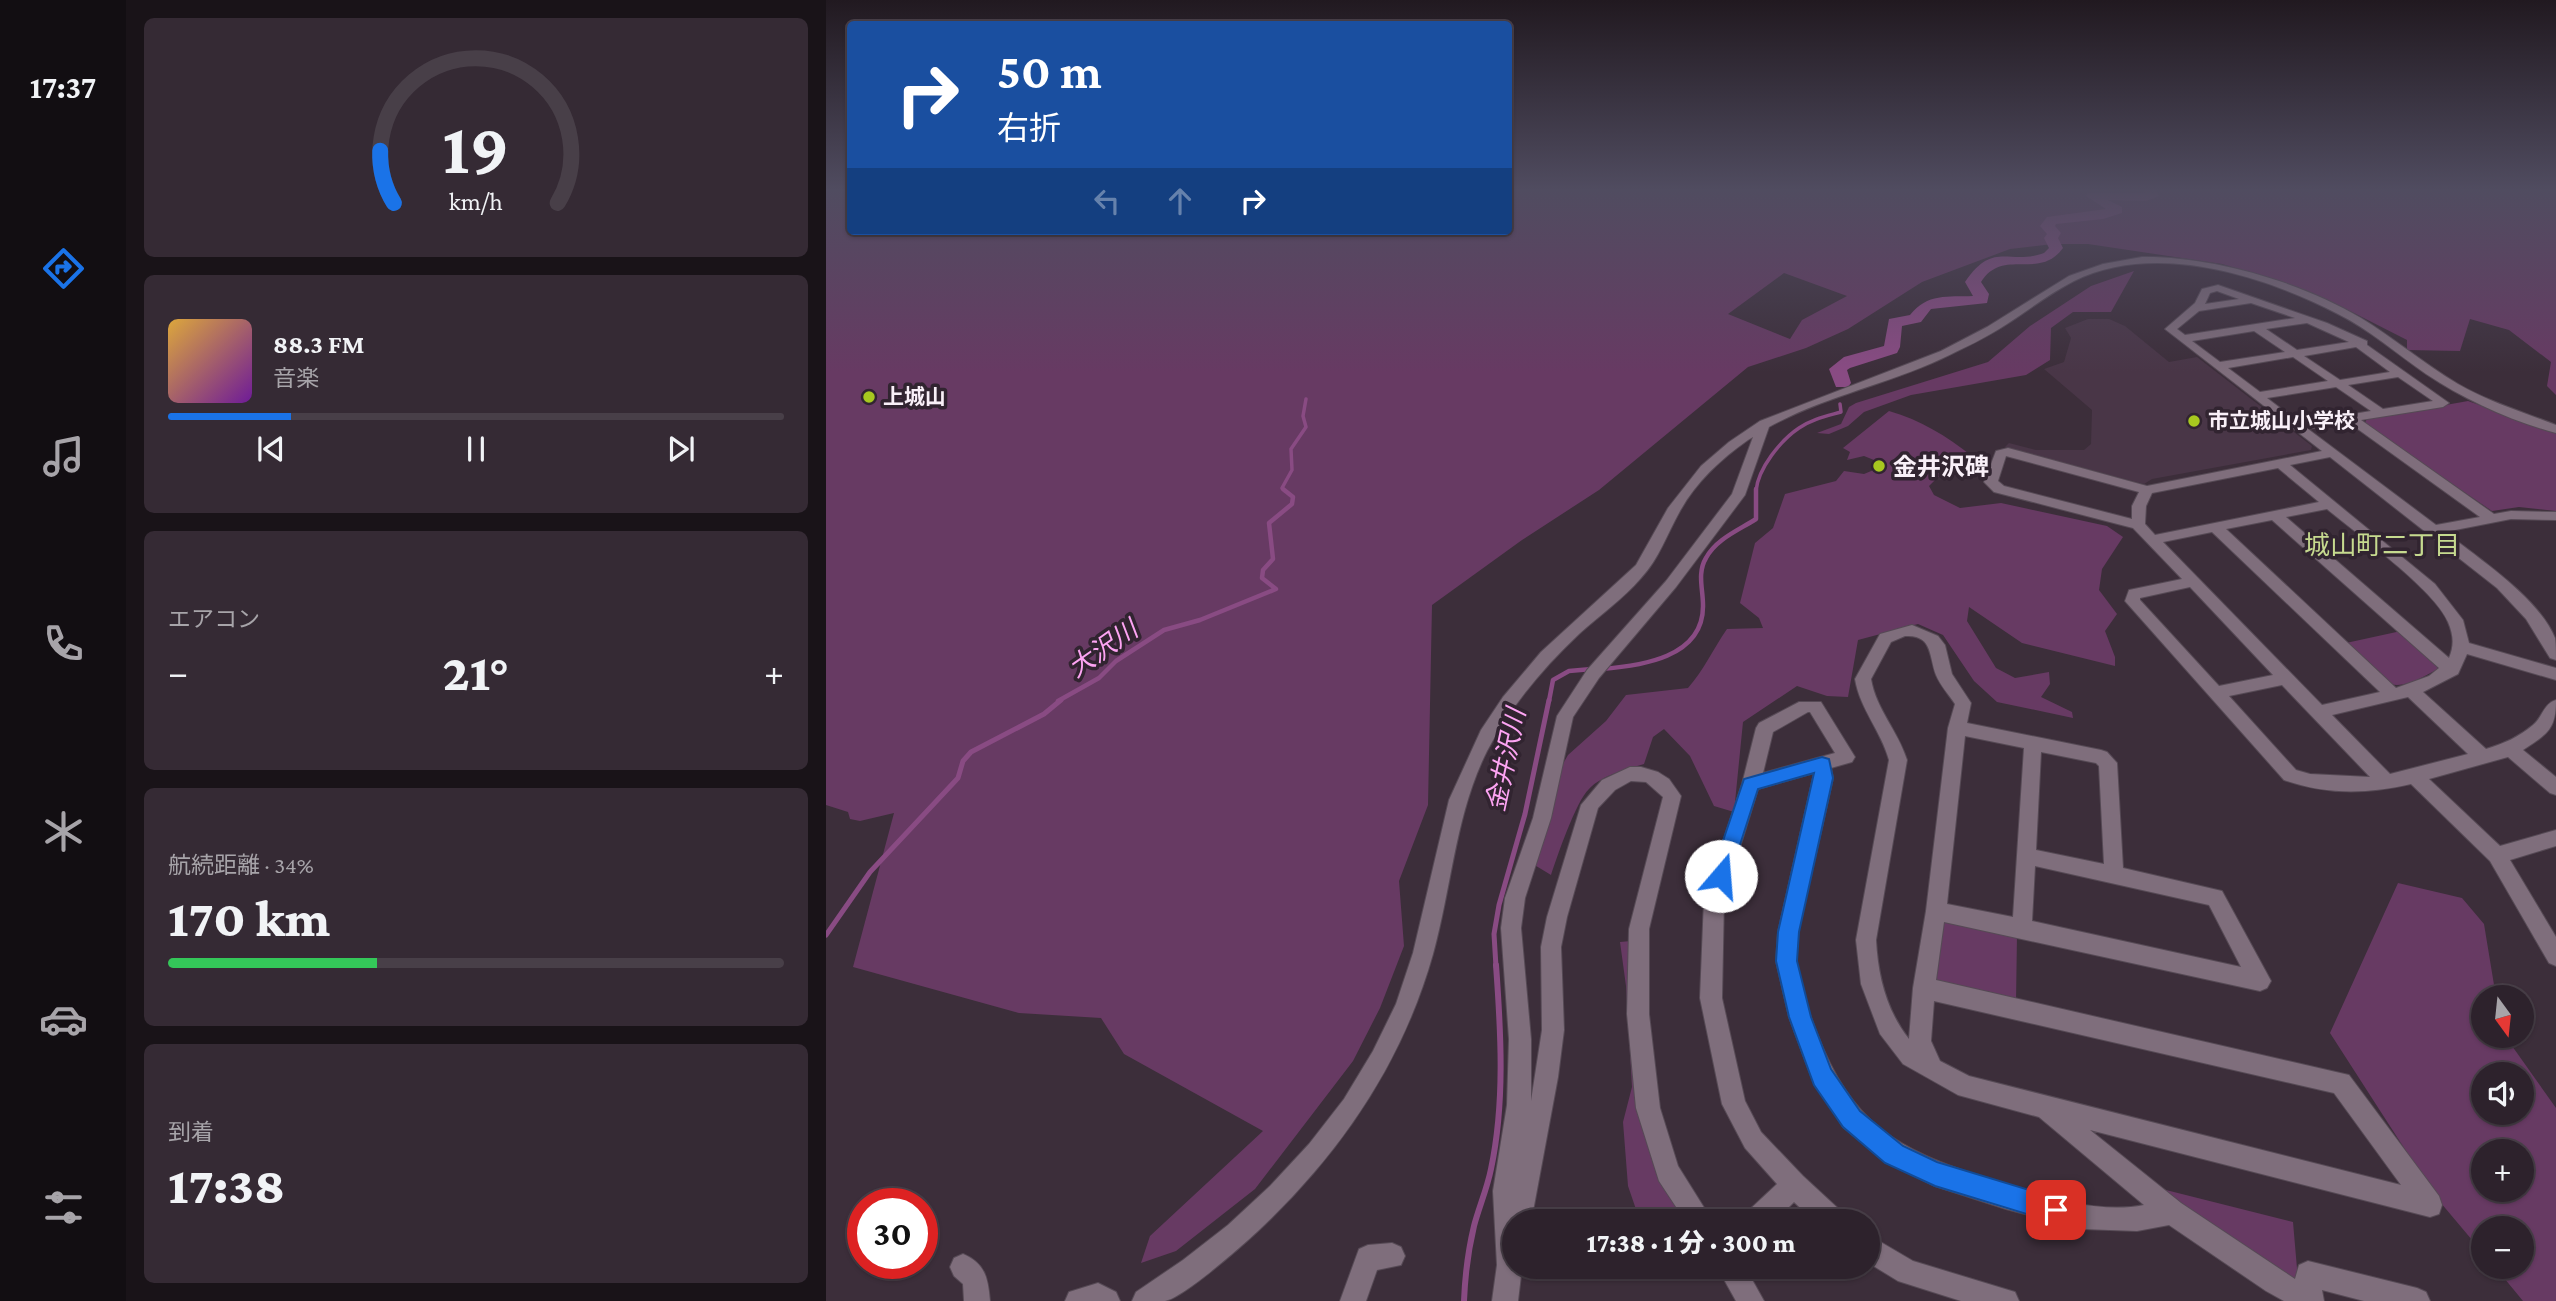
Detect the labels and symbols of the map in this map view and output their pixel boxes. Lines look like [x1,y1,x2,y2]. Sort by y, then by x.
place label: 上城山 [883,385,946,409]
marker: 上城山 [861,389,877,405]
place label: 市立城山小学校 [2208,409,2355,433]
marker: 市立城山小学校 [2186,413,2202,429]
place label: 金井沢碑 [1893,453,1989,480]
marker: 金井沢碑 [1871,458,1887,474]
district label: 城山町二丁目 [2304,531,2460,560]
water label: 大沢川 [1063,613,1146,683]
water label: 金井沢川 [1481,703,1532,814]
position arrow [1684,839,1758,913]
north arrow [2471,985,2534,1048]
pin [2026,1180,2086,1240]
speed limit sign: 30 [847,1188,938,1279]

